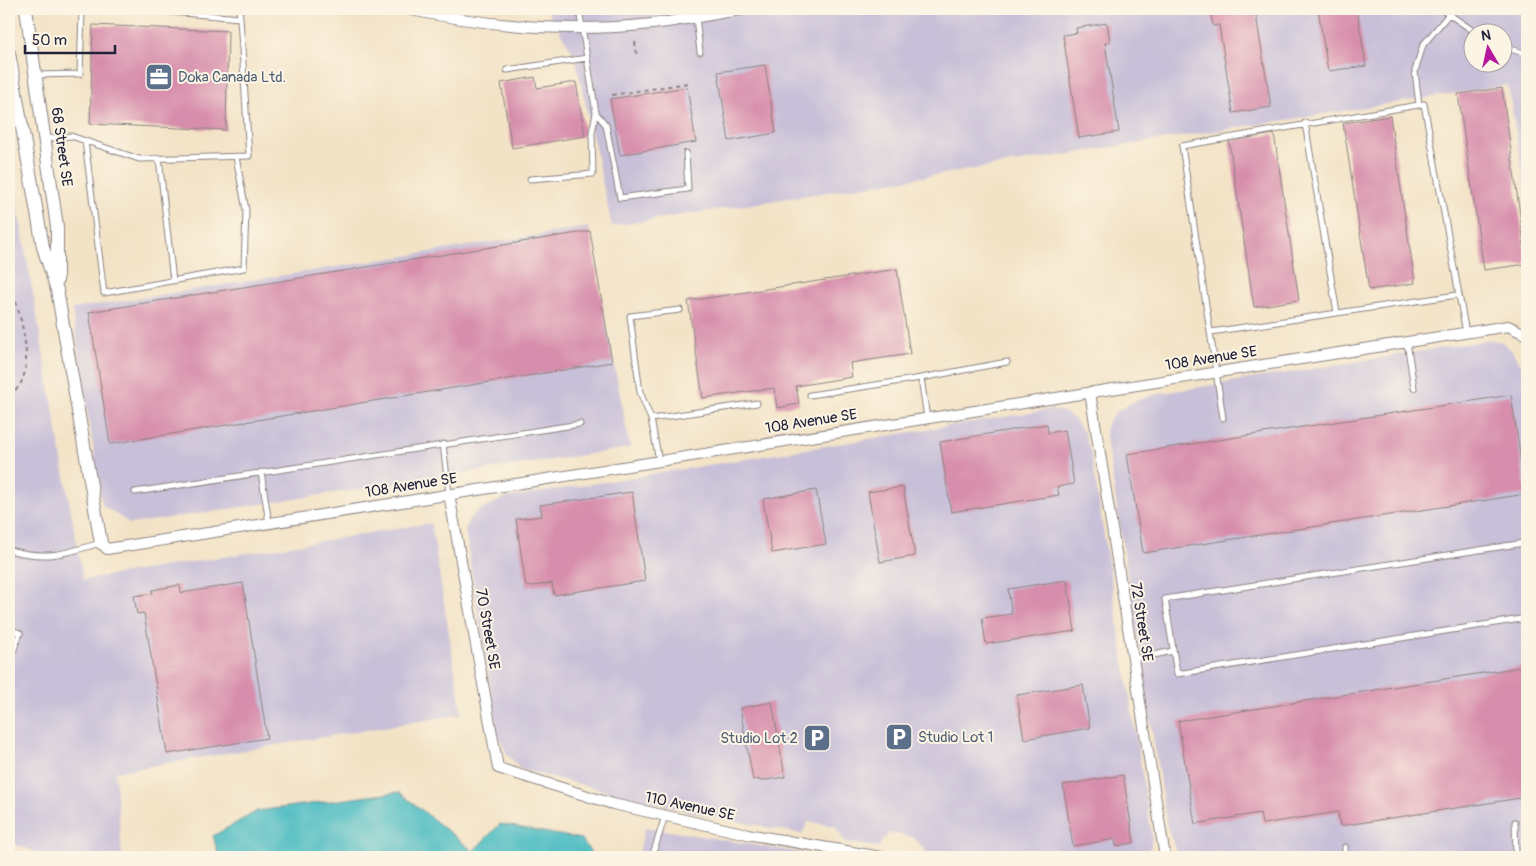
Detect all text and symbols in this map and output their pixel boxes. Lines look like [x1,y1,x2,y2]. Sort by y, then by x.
scale bar [25,22,115,54]
north arrow [1464,22,1514,72]
text: N [1480,27,1492,45]
text: 50 m [32,31,67,50]
office icon: Doka Canada Ltd. [144,62,174,92]
place label: Doka Canada Ltd. [178,68,286,87]
street label: 68 Street SE [47,106,77,188]
street label: 108 Avenue SE [1164,342,1259,375]
street label: 108 Avenue SE [764,405,859,438]
street label: 108 Avenue SE [364,469,459,502]
street label: 72 Street SE [1126,581,1157,663]
street label: 70 Street SE [471,587,504,671]
parking icon: Studio Lot 1 [884,722,914,752]
parking icon: Studio Lot 2 [802,723,832,753]
place label: Studio Lot 1 [918,728,993,747]
place label: Studio Lot 2 [720,729,798,748]
street label: 110 Avenue SE [643,788,737,825]

